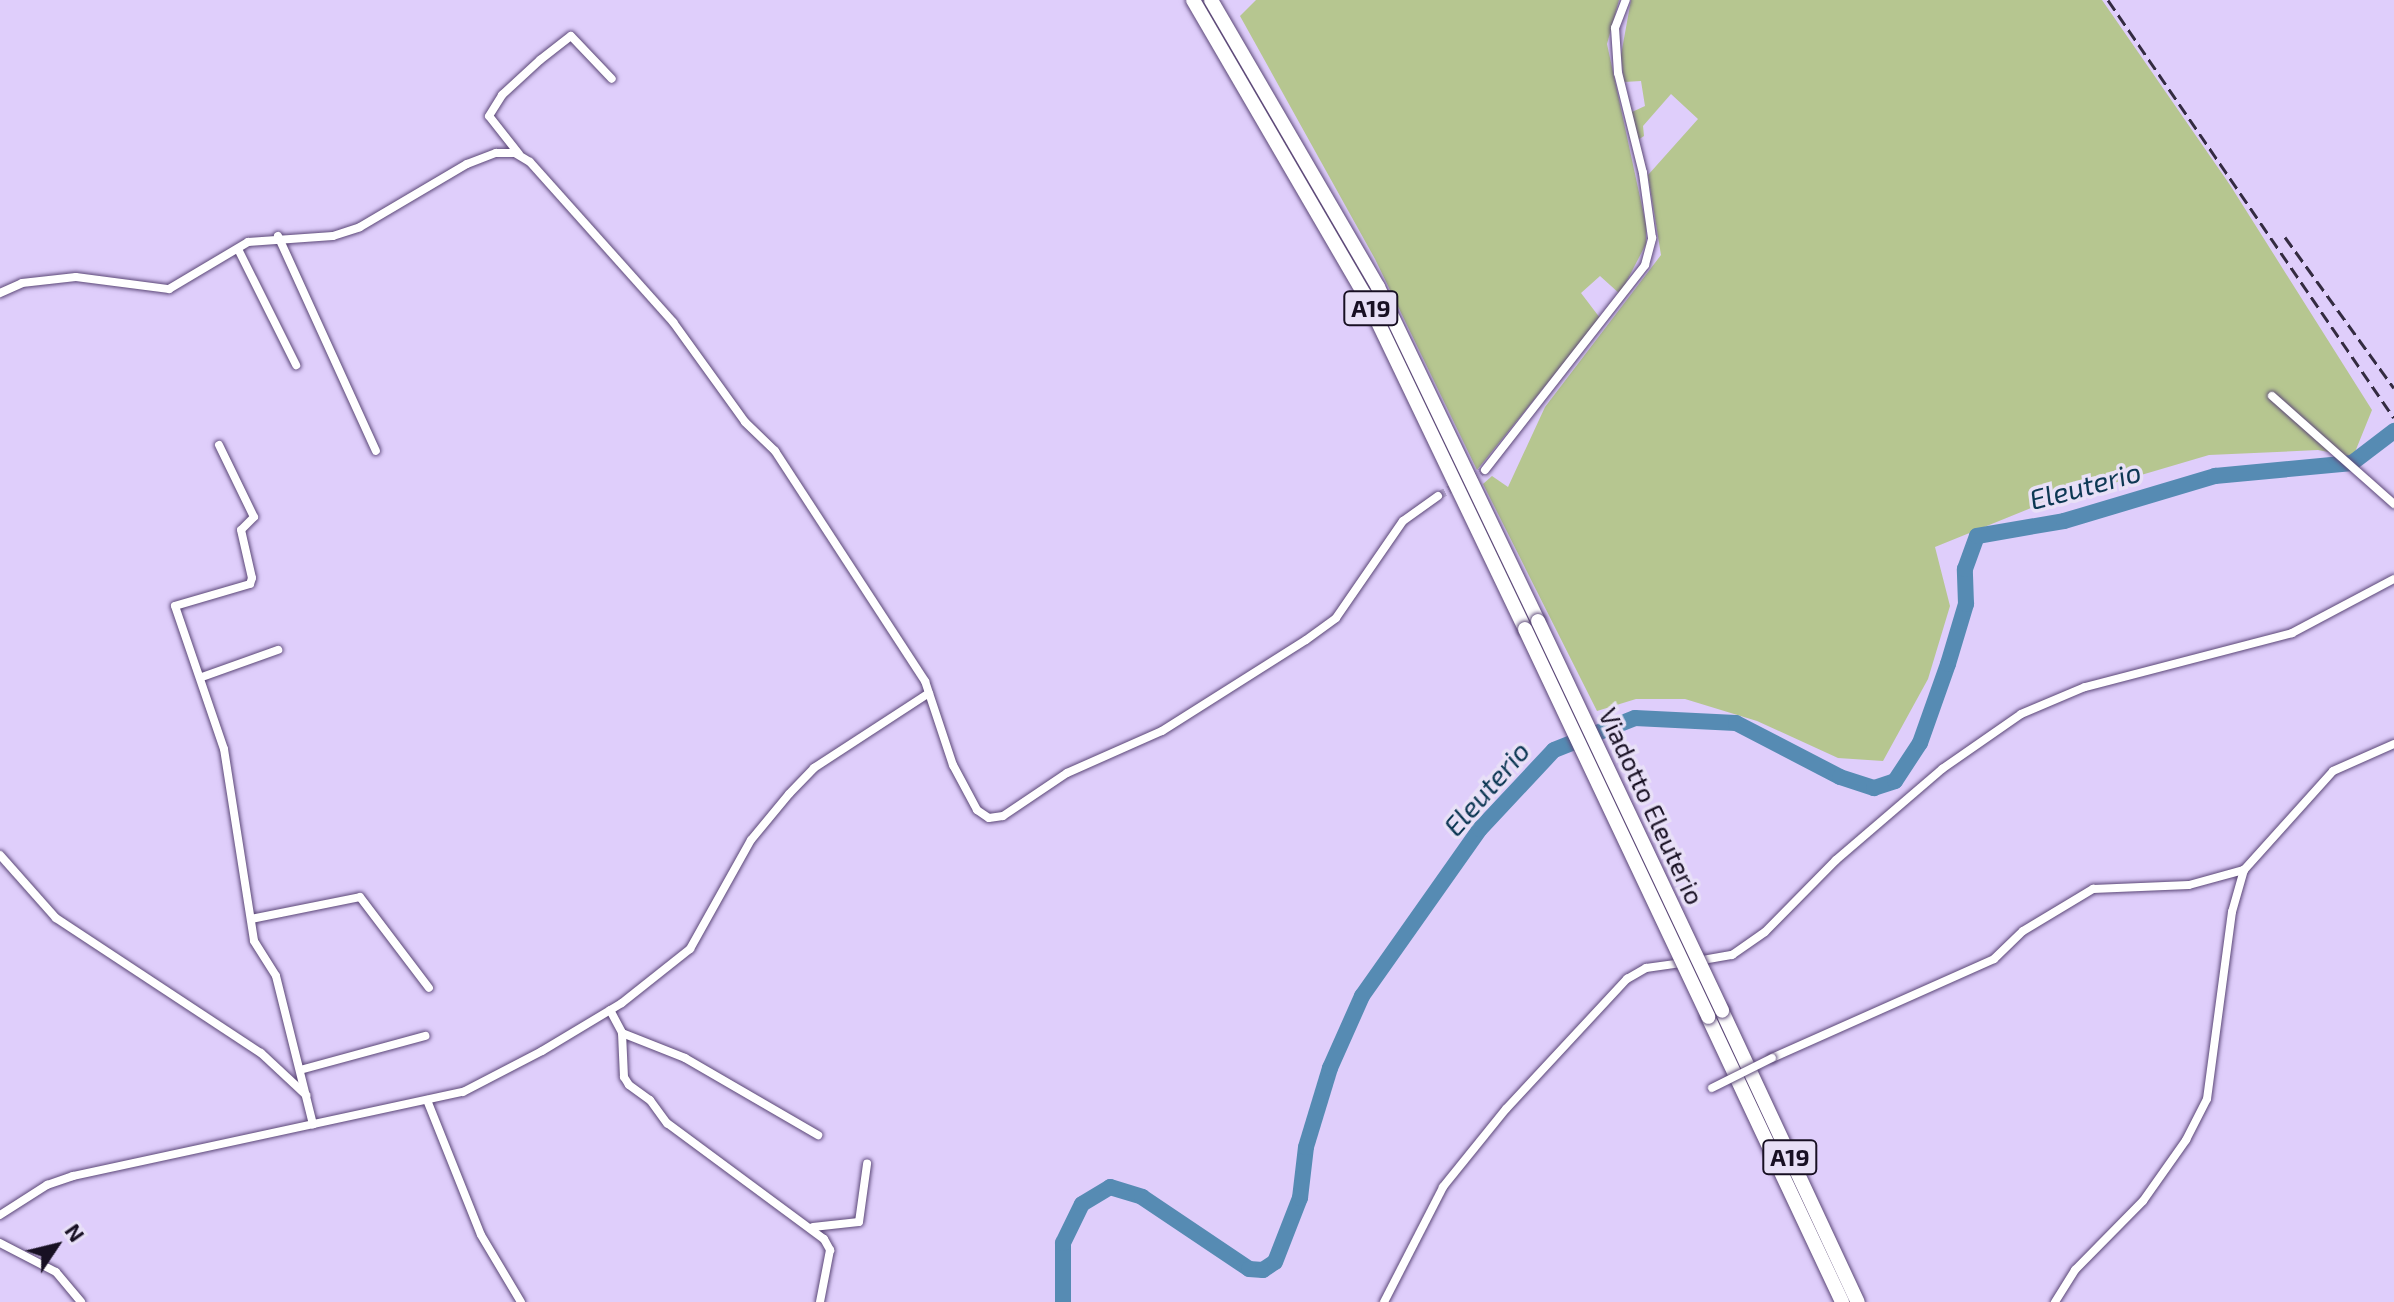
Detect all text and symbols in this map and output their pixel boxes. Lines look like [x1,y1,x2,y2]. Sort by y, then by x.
road number: A19 [1343,288,1399,328]
water label: Eleuterio [2026,454,2144,516]
street label: Viadotto Eleuterio [1593,703,1711,909]
water label: Eleuterio [1436,734,1536,842]
road number: A19 [1762,1137,1818,1177]
north arrow [16,1206,96,1286]
text: N [60,1218,91,1246]

